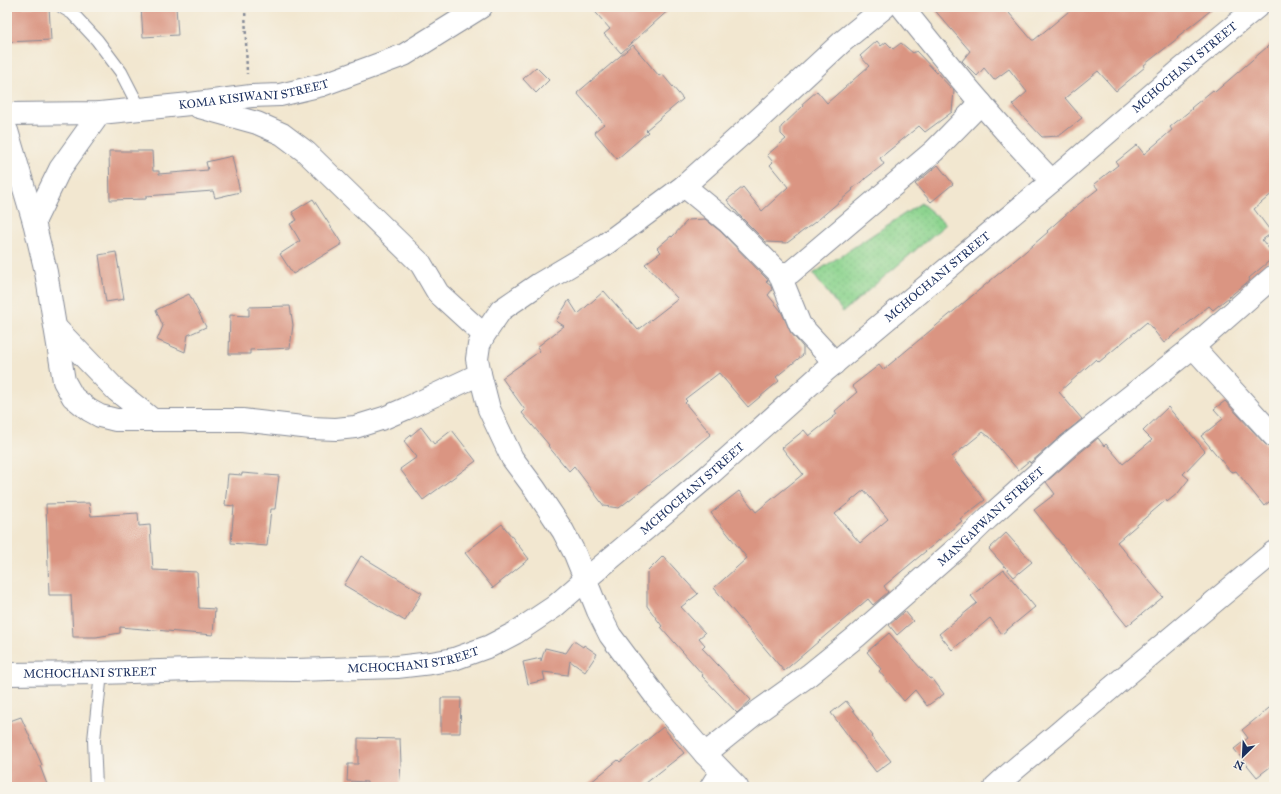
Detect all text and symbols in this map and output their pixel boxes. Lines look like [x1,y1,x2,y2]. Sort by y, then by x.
street label: MCHOCHANI STREET [1129,19,1240,116]
street label: KOMA KISIWANI STREET [178,76,331,112]
street label: MCHOCHANI STREET [882,229,993,325]
street label: MCHOCHANI STREET [637,440,747,538]
street label: MANGAPWANI STREET [934,464,1047,569]
street label: MCHOCHANI STREET [347,644,481,675]
street label: MCHOCHANI STREET [23,664,157,681]
north arrow [1223,736,1263,776]
text: N [1232,757,1246,773]

